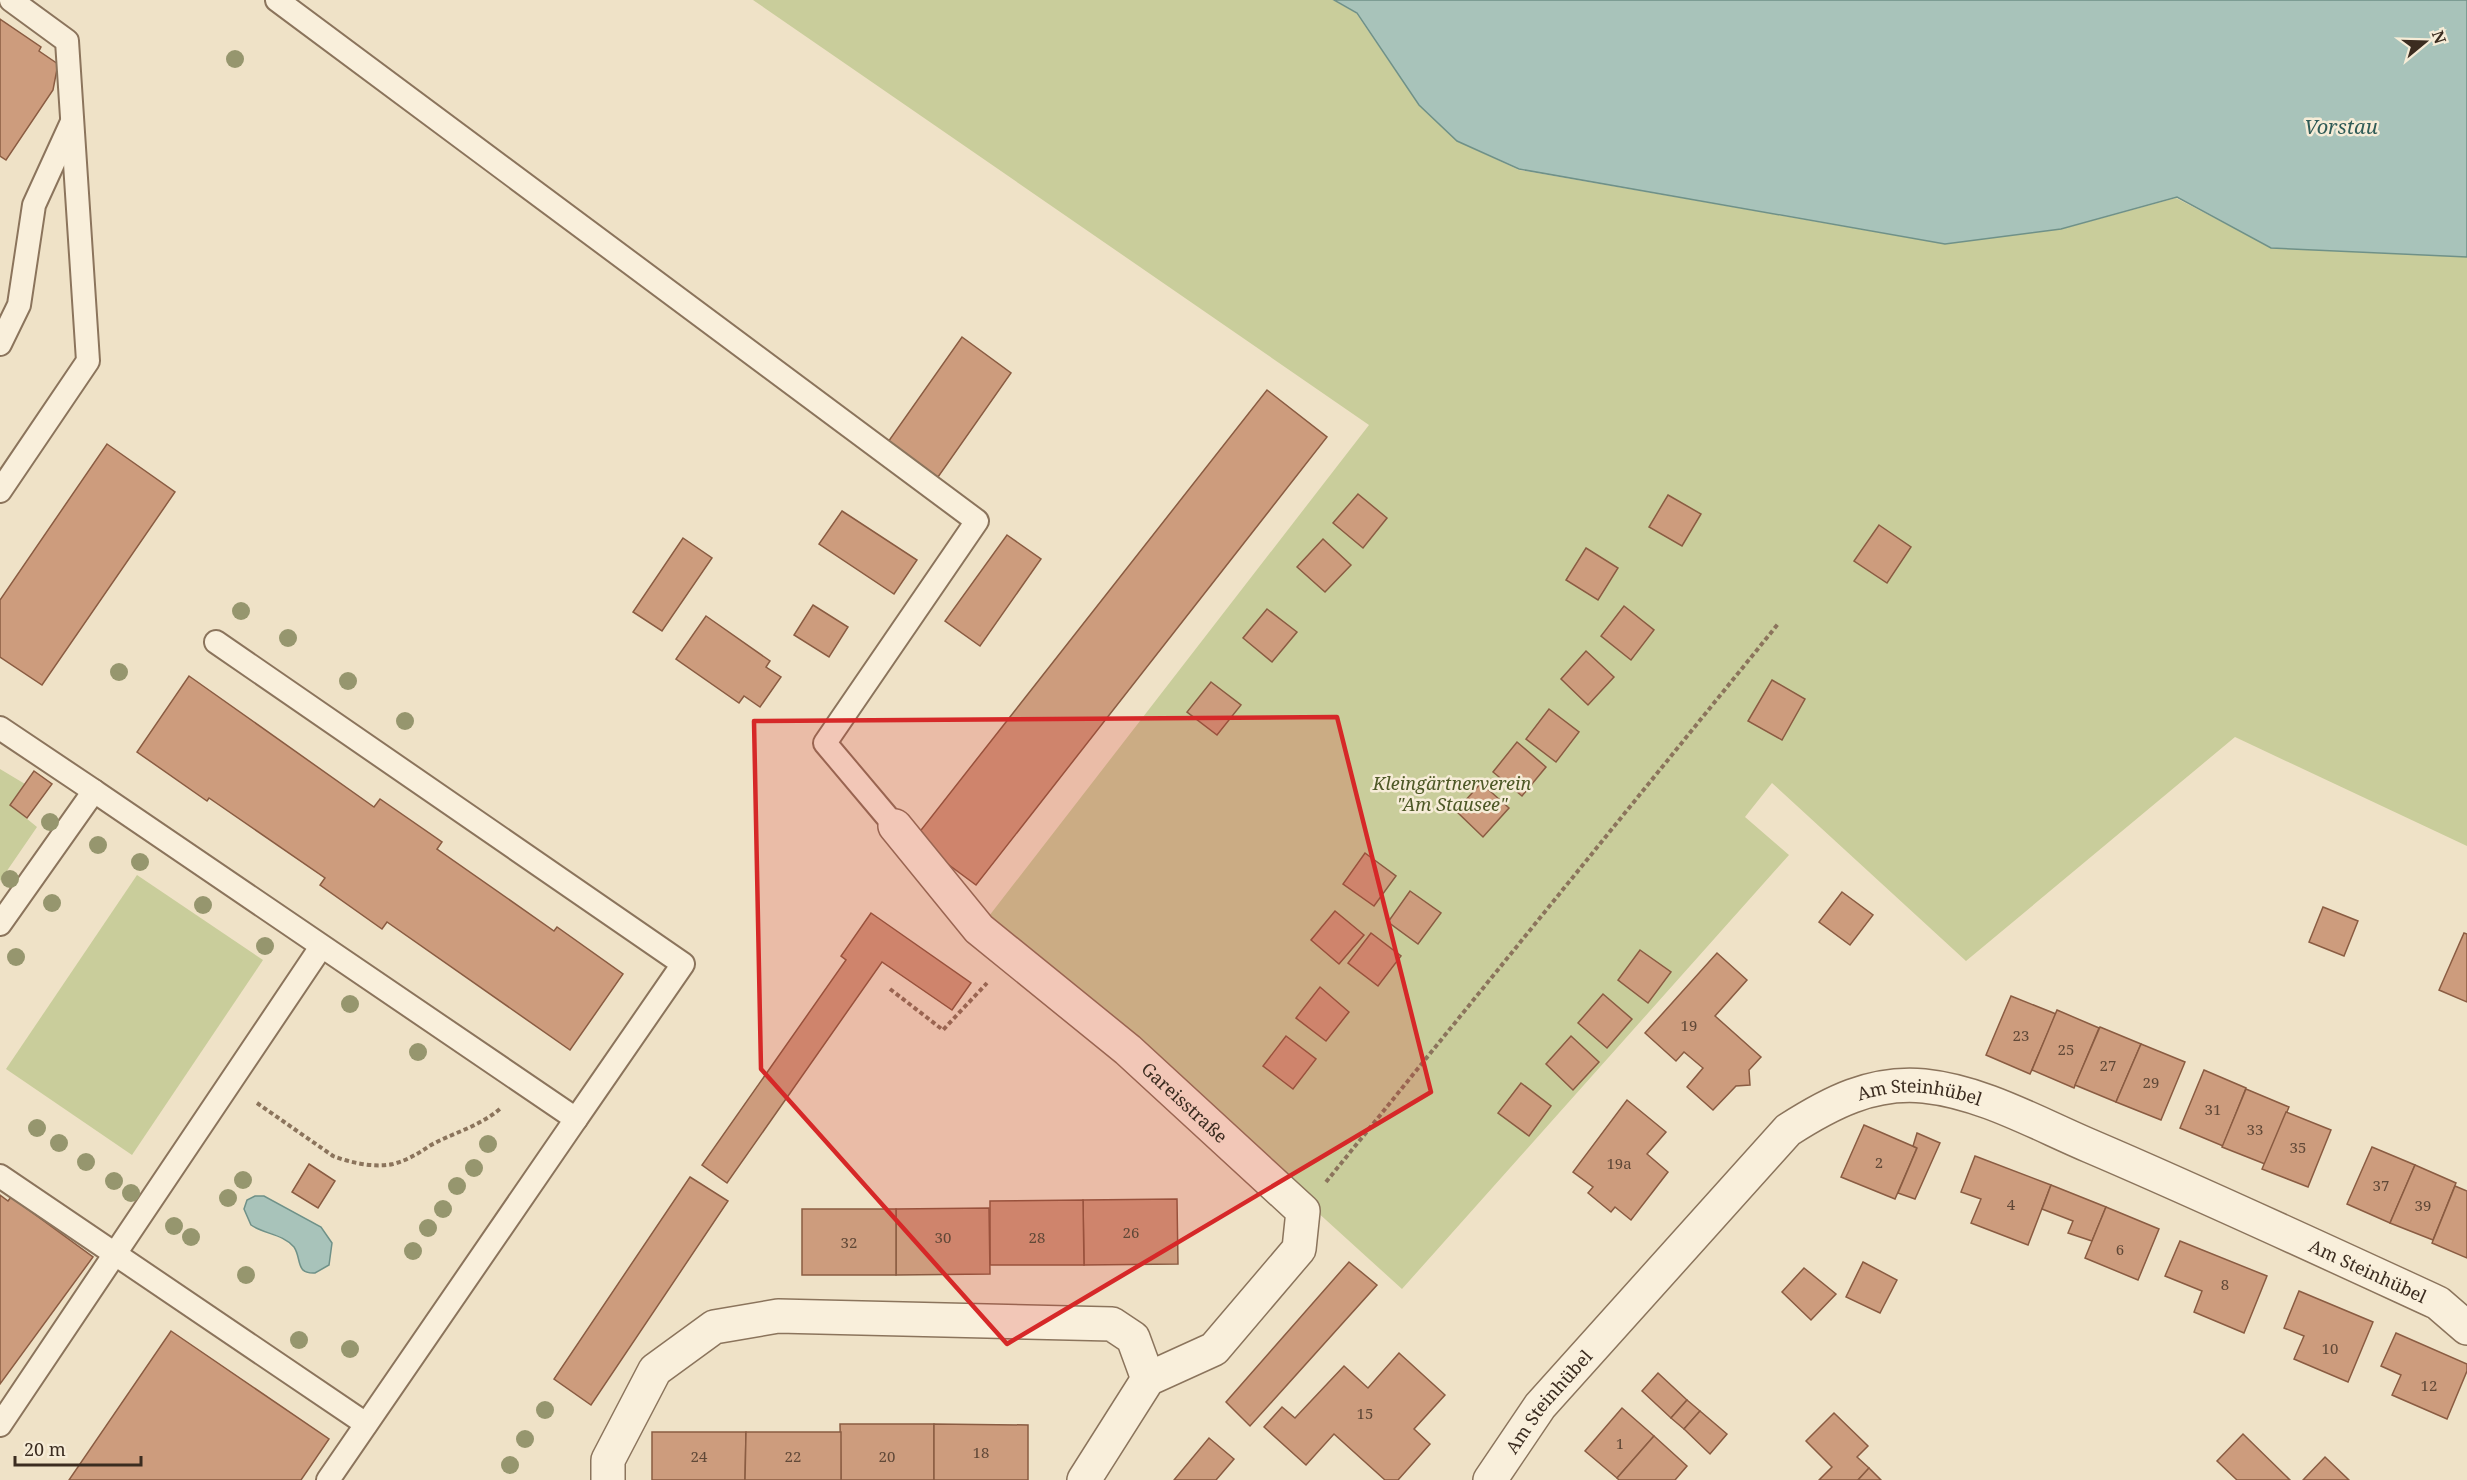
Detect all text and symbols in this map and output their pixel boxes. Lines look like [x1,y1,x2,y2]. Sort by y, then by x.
north arrow [2395,12,2455,72]
text: N [2427,28,2452,47]
water label: Vorstau [2304,113,2378,140]
park label: Kleingärtnerverein "Am Stausee" [1372,771,1531,816]
house number: 19 [1681,1015,1697,1035]
house number: 23 [2013,1025,2029,1045]
house number: 25 [2058,1039,2074,1059]
house number: 27 [2100,1055,2116,1075]
street label: Gareisstraße [1137,1056,1233,1148]
house number: 29 [2143,1072,2159,1092]
street label: Am Steinhübel [1854,1073,1986,1111]
house number: 31 [2205,1099,2221,1119]
house number: 33 [2247,1119,2263,1139]
house number: 35 [2290,1137,2306,1157]
house number: 2 [1875,1152,1883,1172]
house number: 19a [1606,1153,1632,1173]
house number: 37 [2373,1175,2389,1195]
house number: 4 [2007,1194,2016,1214]
house number: 39 [2415,1195,2431,1215]
house number: 26 [1123,1222,1139,1242]
house number: 30 [935,1227,951,1247]
house number: 28 [1029,1227,1045,1247]
house number: 32 [841,1232,857,1252]
street label: Am Steinhübel [2305,1233,2431,1308]
house number: 6 [2116,1239,2124,1259]
house number: 8 [2221,1274,2229,1294]
house number: 10 [2322,1338,2338,1358]
street label: Am Steinhübel [1499,1344,1597,1458]
house number: 12 [2421,1375,2437,1395]
house number: 15 [1357,1403,1373,1423]
scale bar [15,1429,141,1467]
house number: 1 [1616,1433,1624,1453]
text: 20 m [24,1437,66,1461]
house number: 18 [973,1442,989,1462]
house number: 24 [691,1446,708,1466]
house number: 22 [785,1446,801,1466]
house number: 20 [879,1446,895,1466]

